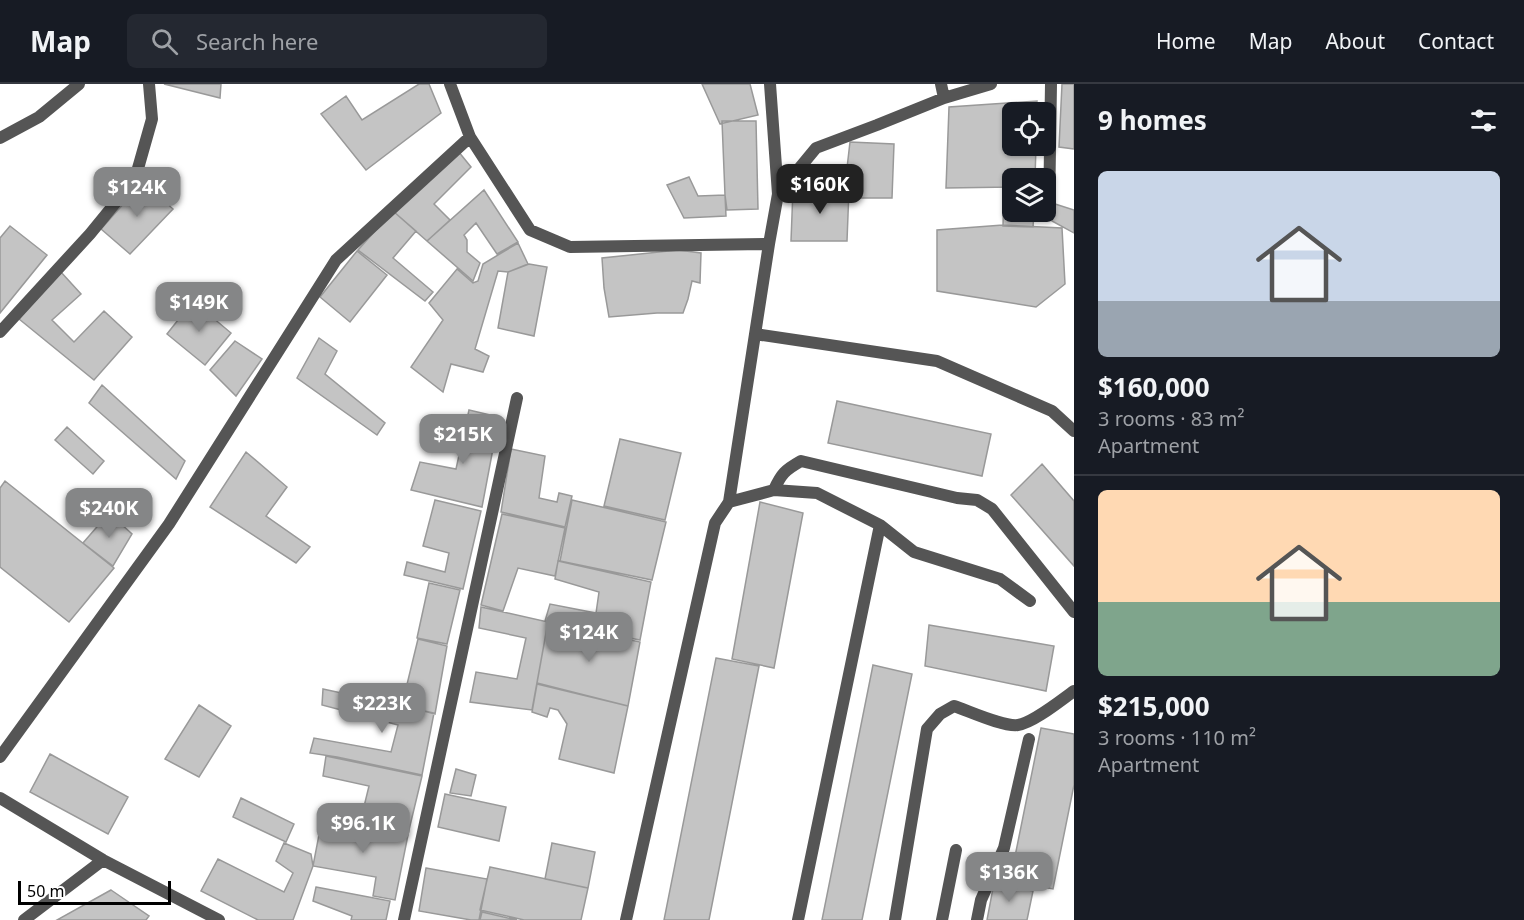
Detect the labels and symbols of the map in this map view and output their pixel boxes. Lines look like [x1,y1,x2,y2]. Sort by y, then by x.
pin: $160K [778,164,862,215]
pin: $124K [95,167,179,218]
pin: $149K [157,282,241,333]
pin: $215K [421,414,505,465]
pin: $240K [67,488,151,539]
pin: $124K [547,612,631,663]
pin: $223K [340,683,424,734]
pin: $96.1K [314,803,412,854]
pin: $136K [967,852,1051,903]
scale bar [18,878,171,906]

